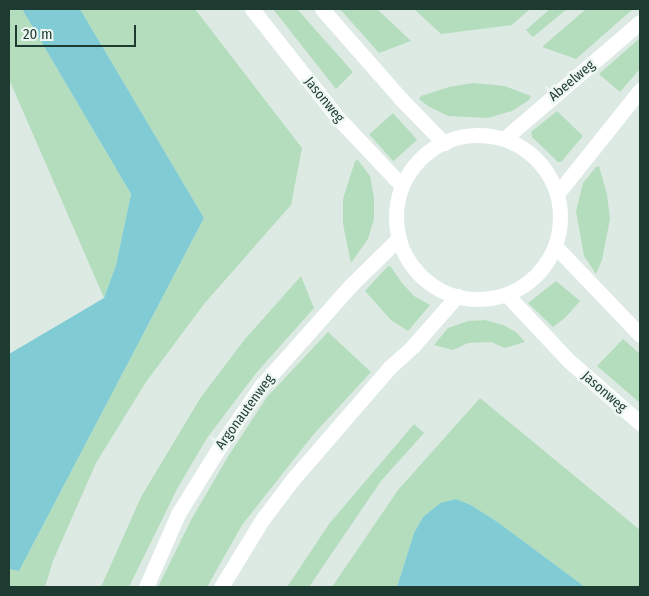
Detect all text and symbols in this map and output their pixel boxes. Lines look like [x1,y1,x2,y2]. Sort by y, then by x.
scale bar [18,15,139,47]
text: 20 m [23,25,53,43]
street label: Abeelweg [546,57,598,105]
street label: Jasonweg [300,74,348,126]
street label: Jasonweg [578,368,630,416]
street label: Argonautenweg [212,371,278,453]

